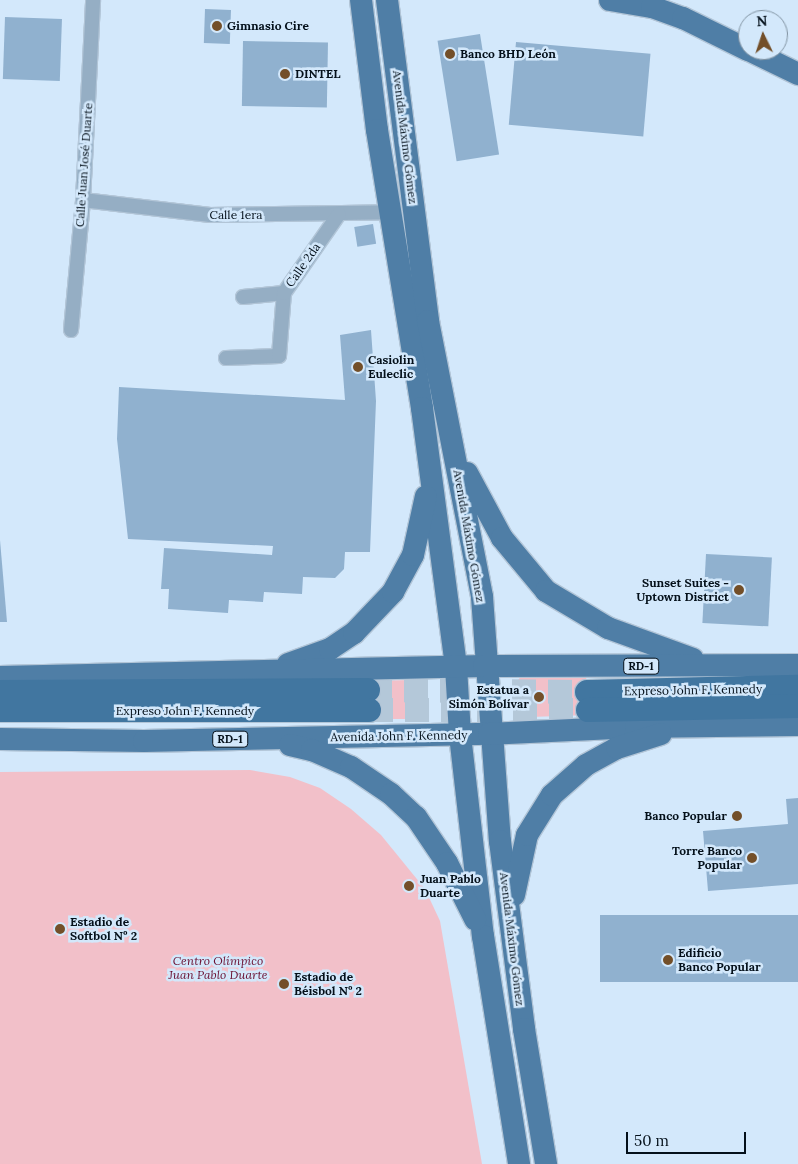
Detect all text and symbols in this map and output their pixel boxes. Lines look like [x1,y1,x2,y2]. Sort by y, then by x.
north arrow [738,10,788,60]
text: N [756,12,768,30]
place label: Gimnasio Cire [227,19,309,33]
marker: Gimnasio Cire [211,20,223,32]
place label: Banco BHD León [460,47,556,61]
marker: Banco BHD León [444,48,456,60]
place label: DINTEL [295,67,340,81]
marker: DINTEL [279,68,291,80]
street label: Avenida Máximo Gómez [390,69,420,205]
street label: Calle Juan José Duarte [72,102,96,228]
street label: Calle 1era [210,208,262,222]
street label: Calle 2da [283,240,323,290]
place label: Casiolin Euleclic [368,353,414,381]
marker: Casiolin Euleclic [352,361,364,373]
street label: Avenida Máximo Gómez [450,469,488,603]
place label: Sunset Suites - Uptown District [636,576,729,604]
marker: Sunset Suites - Uptown District [733,584,745,596]
road number: RD-1 [622,658,660,674]
street label: Expreso John F. Kennedy [624,682,762,698]
place label: Estatua a Simón Bolívar [449,683,529,711]
marker: Estatua a Simón Bolívar [533,691,545,703]
street label: Expreso John F. Kennedy [116,704,254,718]
street label: Avenida John F. Kennedy [330,728,468,744]
road number: RD-1 [211,731,249,748]
place label: Banco Popular [644,809,727,823]
marker: Banco Popular [731,810,743,822]
place label: Torre Banco Popular [672,844,742,872]
marker: Torre Banco Popular [746,852,758,864]
street label: Avenida Máximo Gómez [497,871,527,1007]
place label: Juan Pablo Duarte [420,872,481,900]
marker: Juan Pablo Duarte [402,879,416,893]
place label: Estadio de Softbol Nº 2 [70,915,137,943]
marker: Estadio de Softbol Nº 2 [54,923,66,935]
place label: Edificio Banco Popular [678,946,761,974]
park label: Centro Olímpico Juan Pablo Duarte [168,954,268,982]
marker: Edificio Banco Popular [662,954,674,966]
place label: Estadio de Béisbol Nº 2 [294,970,362,998]
marker: Estadio de Béisbol Nº 2 [278,978,290,990]
scale bar [628,1122,748,1154]
text: 50 m [634,1131,669,1150]

